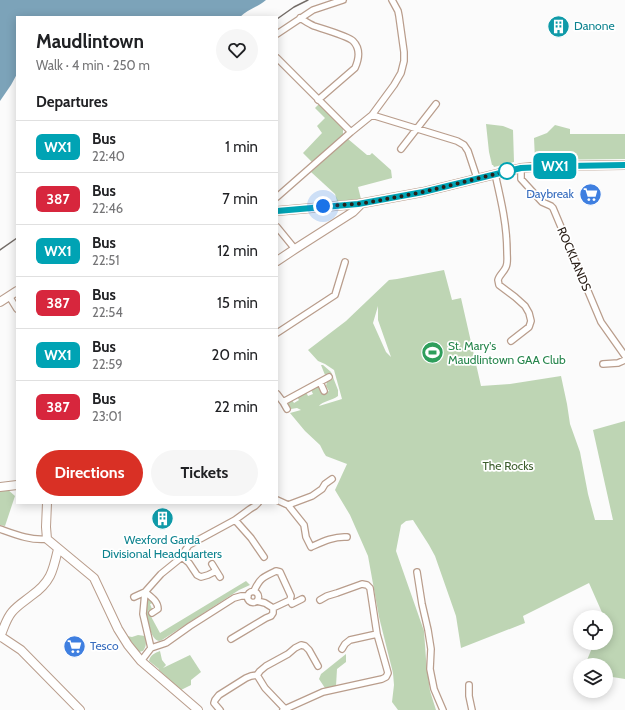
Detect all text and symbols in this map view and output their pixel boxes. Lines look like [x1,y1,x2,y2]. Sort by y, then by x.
building icon: Danone [546,13,572,39]
place label: Danone [574,18,615,33]
button: heart [216,29,258,71]
text: Maudlintown [36,30,144,53]
text: Walk · 4 min · 250 m [36,57,150,73]
text: Departures [36,93,108,111]
text: Bus [92,130,116,148]
text: WX1 [44,138,72,156]
text: 1 min [225,138,258,156]
text: 22:40 [92,148,125,164]
line badge: WX1 [532,153,578,179]
text: WX1 [541,157,569,175]
unlabelled marker [498,162,516,180]
supermarket icon: Daybreak [577,181,603,207]
text: Bus [92,182,116,200]
place label: Daybreak [526,186,575,201]
text: 387 [46,190,70,208]
text: 7 min [222,190,258,208]
your location [313,196,333,216]
text: 22:46 [92,200,123,216]
street label: ROCKLANDS [554,224,595,293]
text: Bus [92,234,116,252]
text: WX1 [44,242,72,260]
text: 12 min [217,242,258,260]
text: 22:51 [92,252,120,268]
text: Bus [92,286,116,304]
text: 387 [46,294,70,312]
text: 15 min [217,294,258,312]
text: 22:54 [92,304,123,320]
text: Bus [92,338,116,356]
place label: St. Mary's Maudlintown GAA Club [448,338,566,367]
sports icon: St. Mary's Maudlintown GAA Club [419,340,445,366]
text: WX1 [44,346,72,364]
text: 20 min [212,346,258,364]
text: 22:59 [92,356,123,372]
text: Bus [92,390,116,408]
text: 387 [46,398,70,416]
text: 22 min [214,398,258,416]
text: 23:01 [92,408,122,424]
button: Directions [36,450,143,496]
button: Tickets [151,450,258,496]
park label: The Rocks [482,458,534,473]
building icon: Wexford Garda Divisional Headquarters [149,506,175,532]
place label: Wexford Garda Divisional Headquarters [102,532,222,561]
map controls [573,610,613,698]
button: locate [573,610,613,650]
supermarket icon: Tesco [62,633,88,659]
place label: Tesco [90,638,119,653]
button: layers [573,658,613,698]

